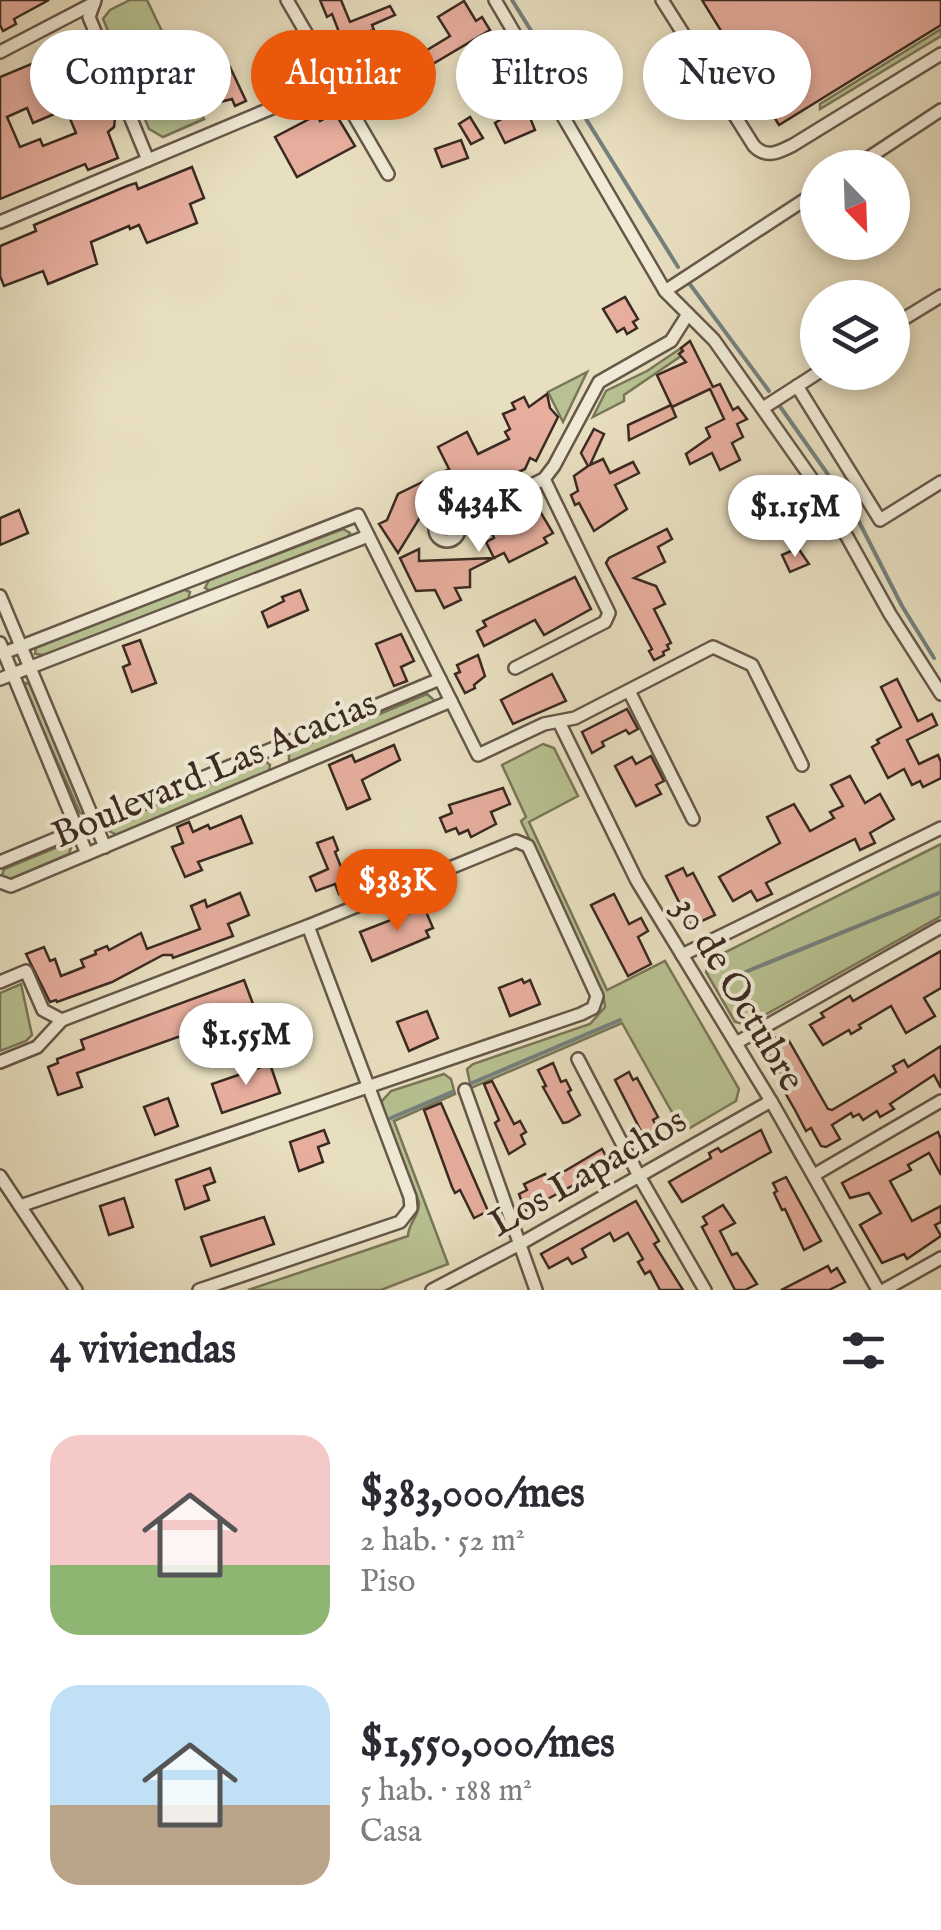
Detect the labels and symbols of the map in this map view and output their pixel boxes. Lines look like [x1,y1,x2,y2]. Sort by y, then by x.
north arrow [800,150,910,260]
pin: $434K [409,470,549,555]
pin: $1.15M [714,475,876,560]
street label: Boulevard Las Acacias [45,681,385,861]
pin: $383K [327,849,467,934]
street label: 30 de Octubre [660,888,814,1101]
pin: $1.55M [165,1003,327,1088]
street label: Los Lapachos [481,1098,696,1249]

